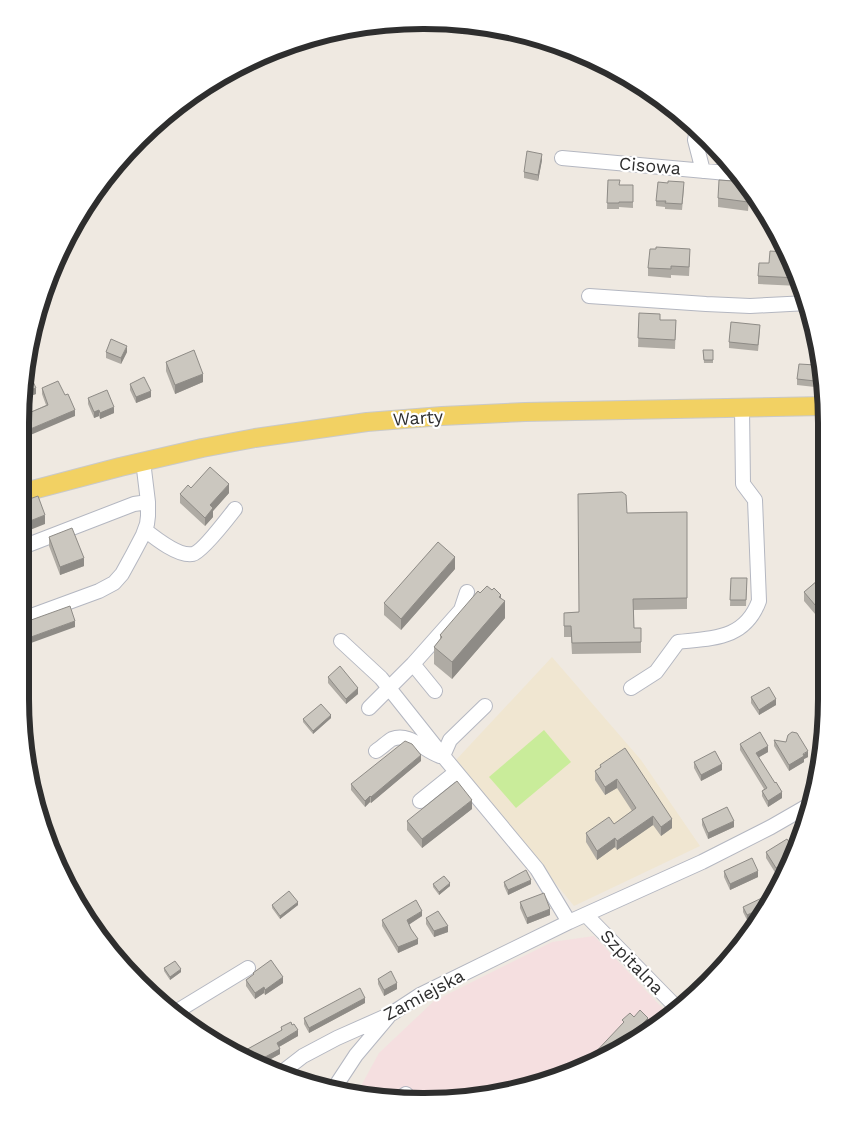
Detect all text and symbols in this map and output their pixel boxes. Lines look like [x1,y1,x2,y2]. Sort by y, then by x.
street label: Cisowa [618,152,682,179]
street label: Warty [392,405,445,430]
street label: Szpitalna [596,925,668,998]
street label: Zamiejska [380,965,468,1025]

